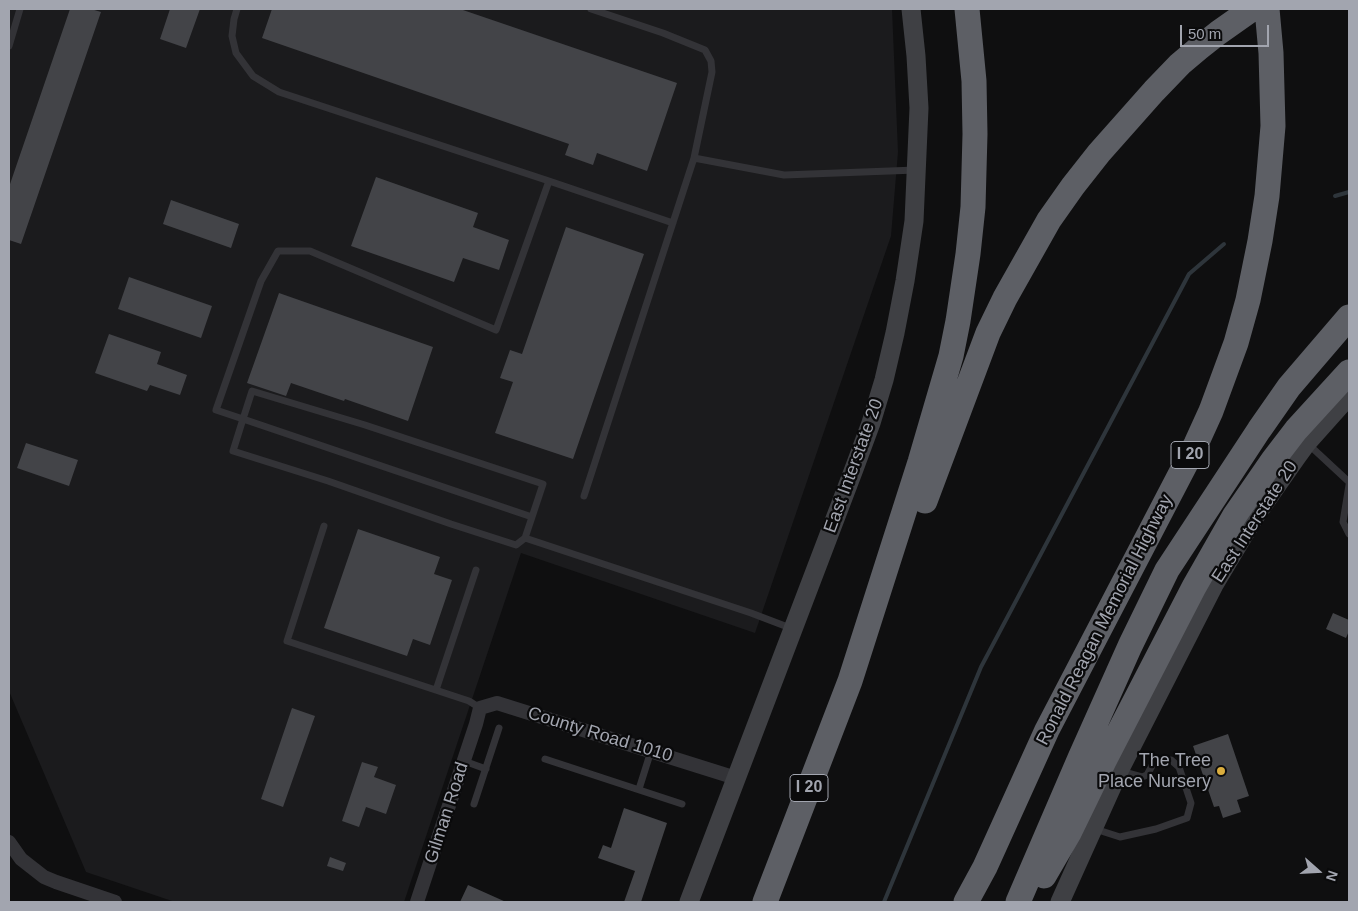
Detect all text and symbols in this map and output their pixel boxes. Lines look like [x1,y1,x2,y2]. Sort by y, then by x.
scale bar [1183,15,1272,47]
text: 50 m [1188,25,1221,42]
street label: East Interstate 20 [820,396,888,536]
road number: I 20 [1171,442,1209,468]
street label: East Interstate 20 [1208,457,1302,587]
street label: Ronald Reagan Memorial Highway [1032,491,1178,749]
street label: County Road 1010 [525,703,675,767]
place label: The Tree Place Nursery [1098,750,1211,792]
street label: Gilman Road [420,760,474,866]
marker: The Tree Place Nursery [1215,765,1227,777]
road number: I 20 [790,774,828,801]
north arrow [1293,846,1343,896]
text: N [1323,868,1341,883]

